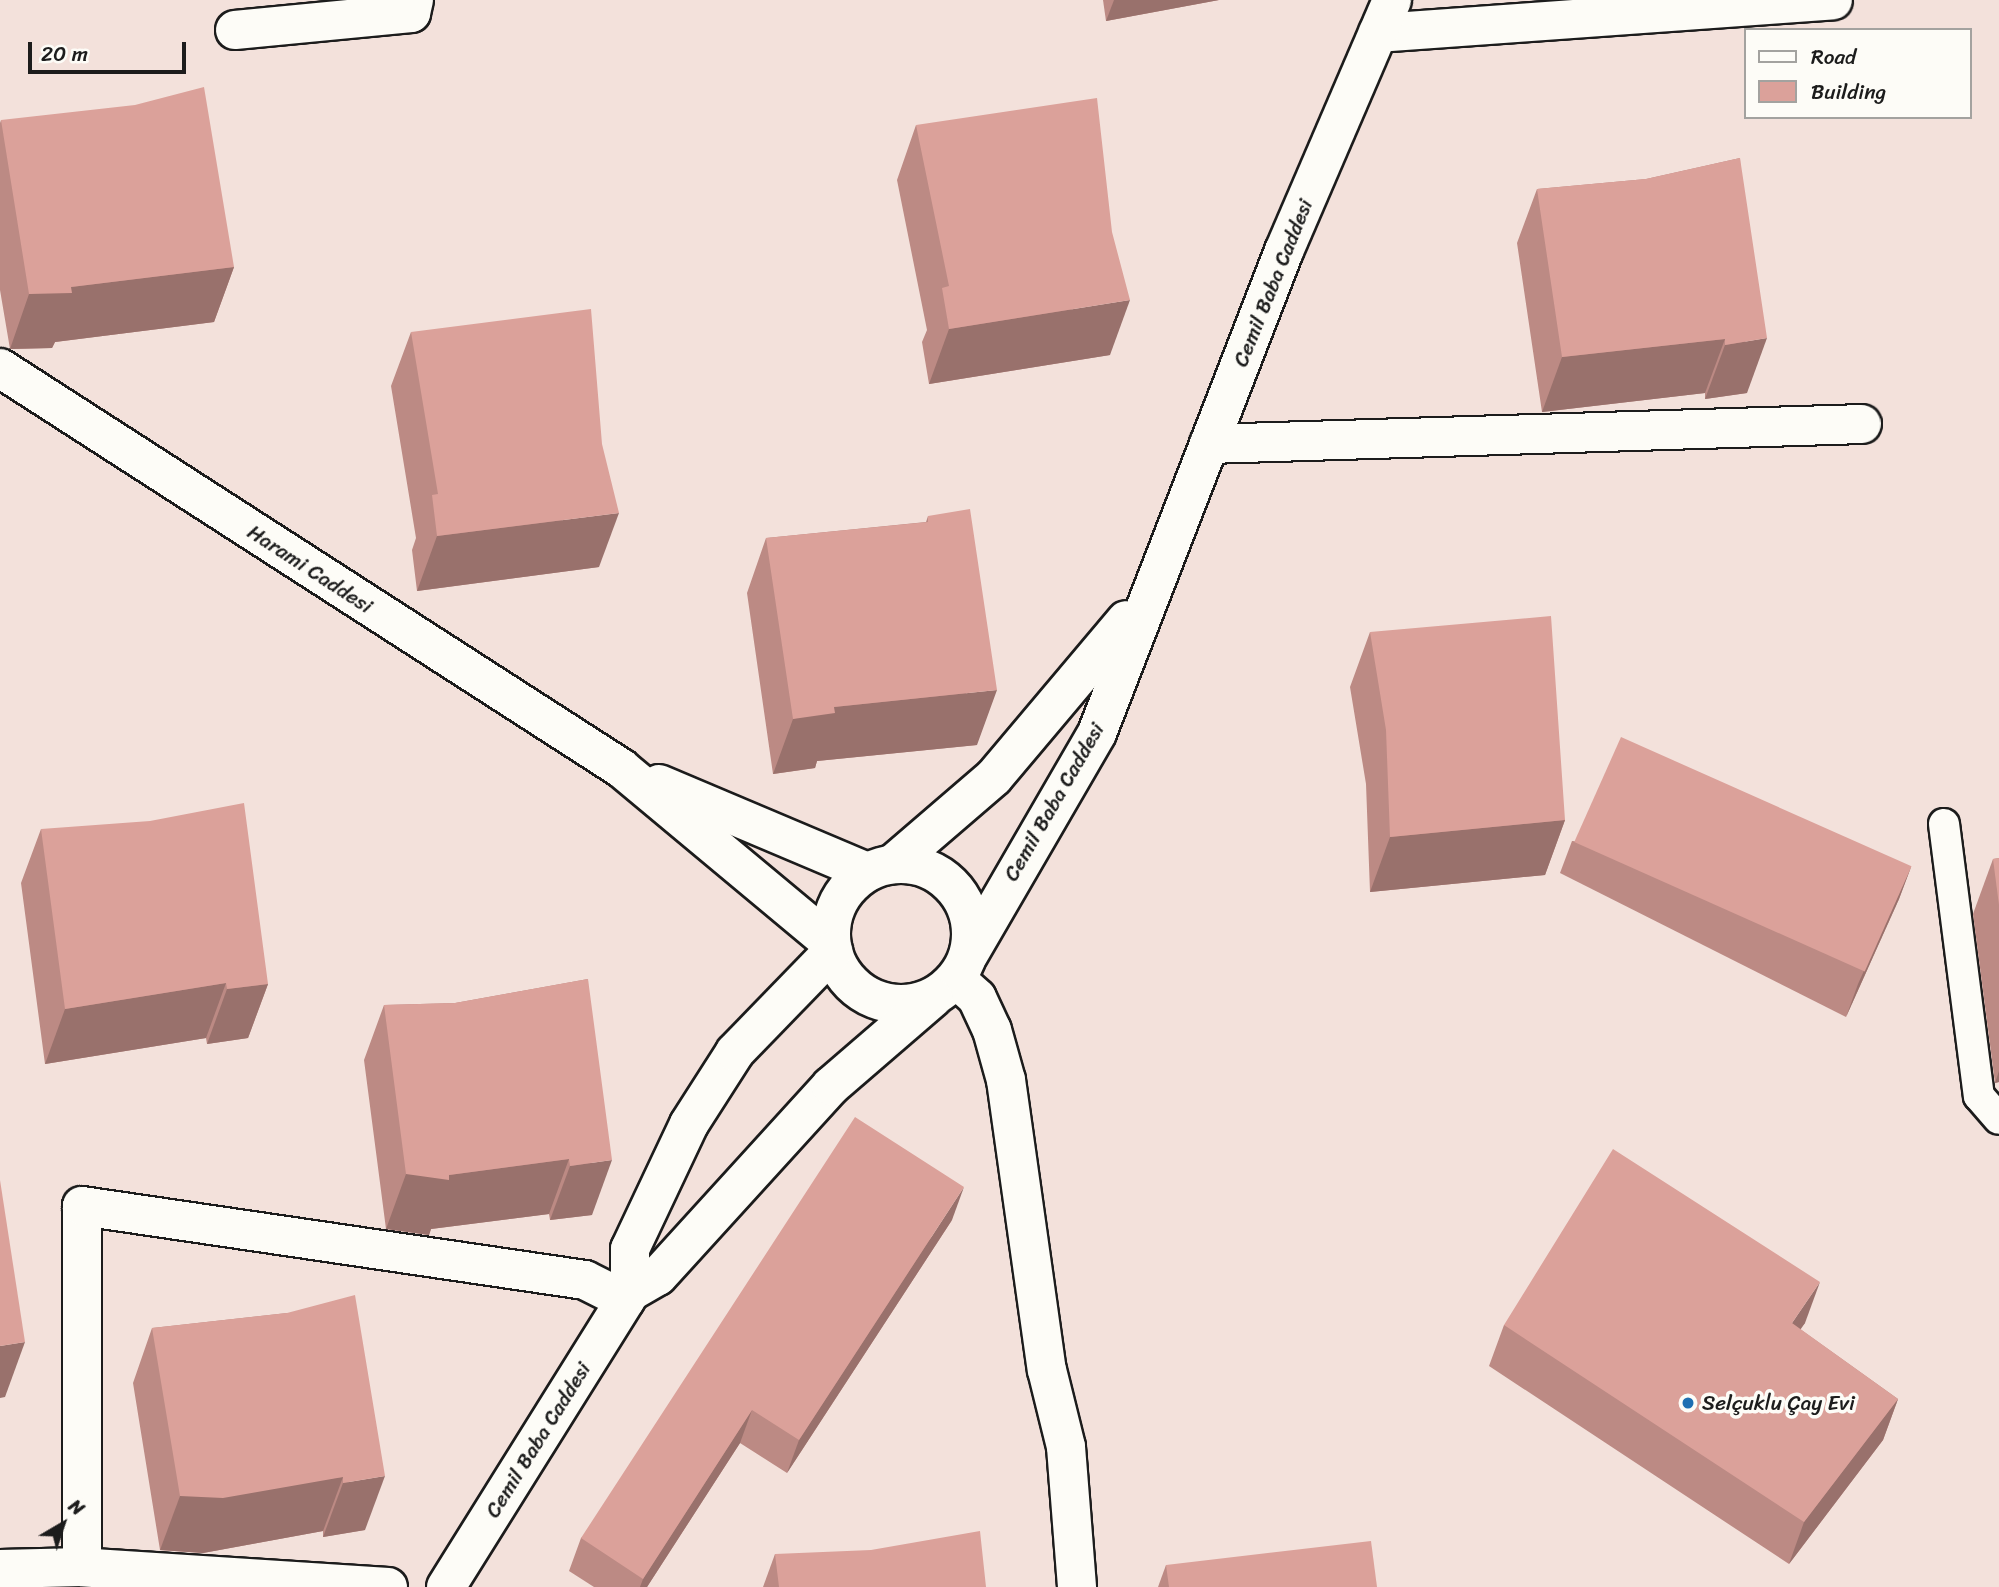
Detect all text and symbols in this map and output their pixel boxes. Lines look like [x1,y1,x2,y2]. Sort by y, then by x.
scale bar [32,28,189,72]
legend [1744,28,1971,119]
text: 20 m [41,35,88,73]
text: Road [1811,38,1856,76]
text: Building [1811,73,1886,111]
street label: Cemil Baba Caddesi [1228,195,1318,371]
street label: Harami Caddesi [243,520,377,618]
street label: Cemil Baba Caddesi [998,718,1110,886]
street label: Cemil Baba Caddesi [480,1357,596,1523]
place label: Selçuklu Çay Evi [1702,1390,1855,1416]
marker: Selçuklu Çay Evi [1680,1395,1696,1411]
north arrow [28,1489,98,1559]
text: N [61,1490,92,1524]

